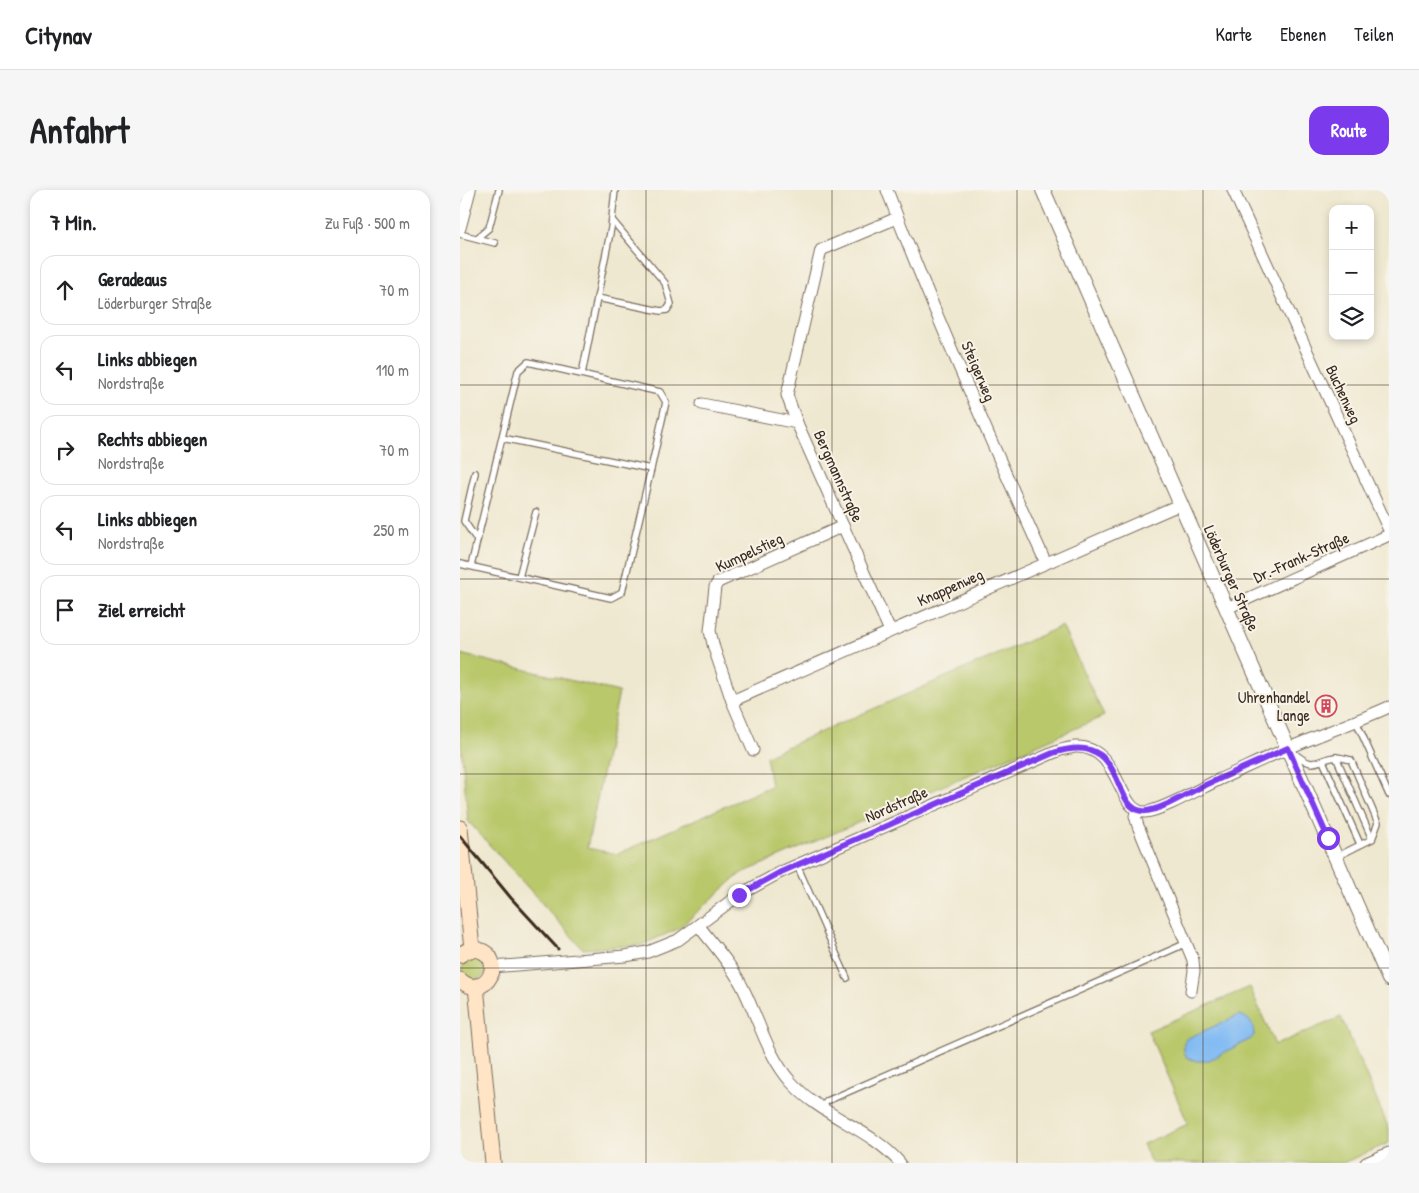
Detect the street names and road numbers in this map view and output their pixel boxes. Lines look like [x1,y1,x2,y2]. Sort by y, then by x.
street label: Steigerweg [956,338,1002,404]
street label: Buchenweg [1321,361,1367,427]
street label: Bergmannstraße [809,427,869,526]
street label: Löderburger Straße [1199,522,1265,635]
street label: Dr.-Frank-Straße [1250,526,1353,588]
street label: Kumpelstieg [712,527,786,577]
street label: Knappenweg [914,563,986,611]
street label: Nordstraße [861,780,931,828]

